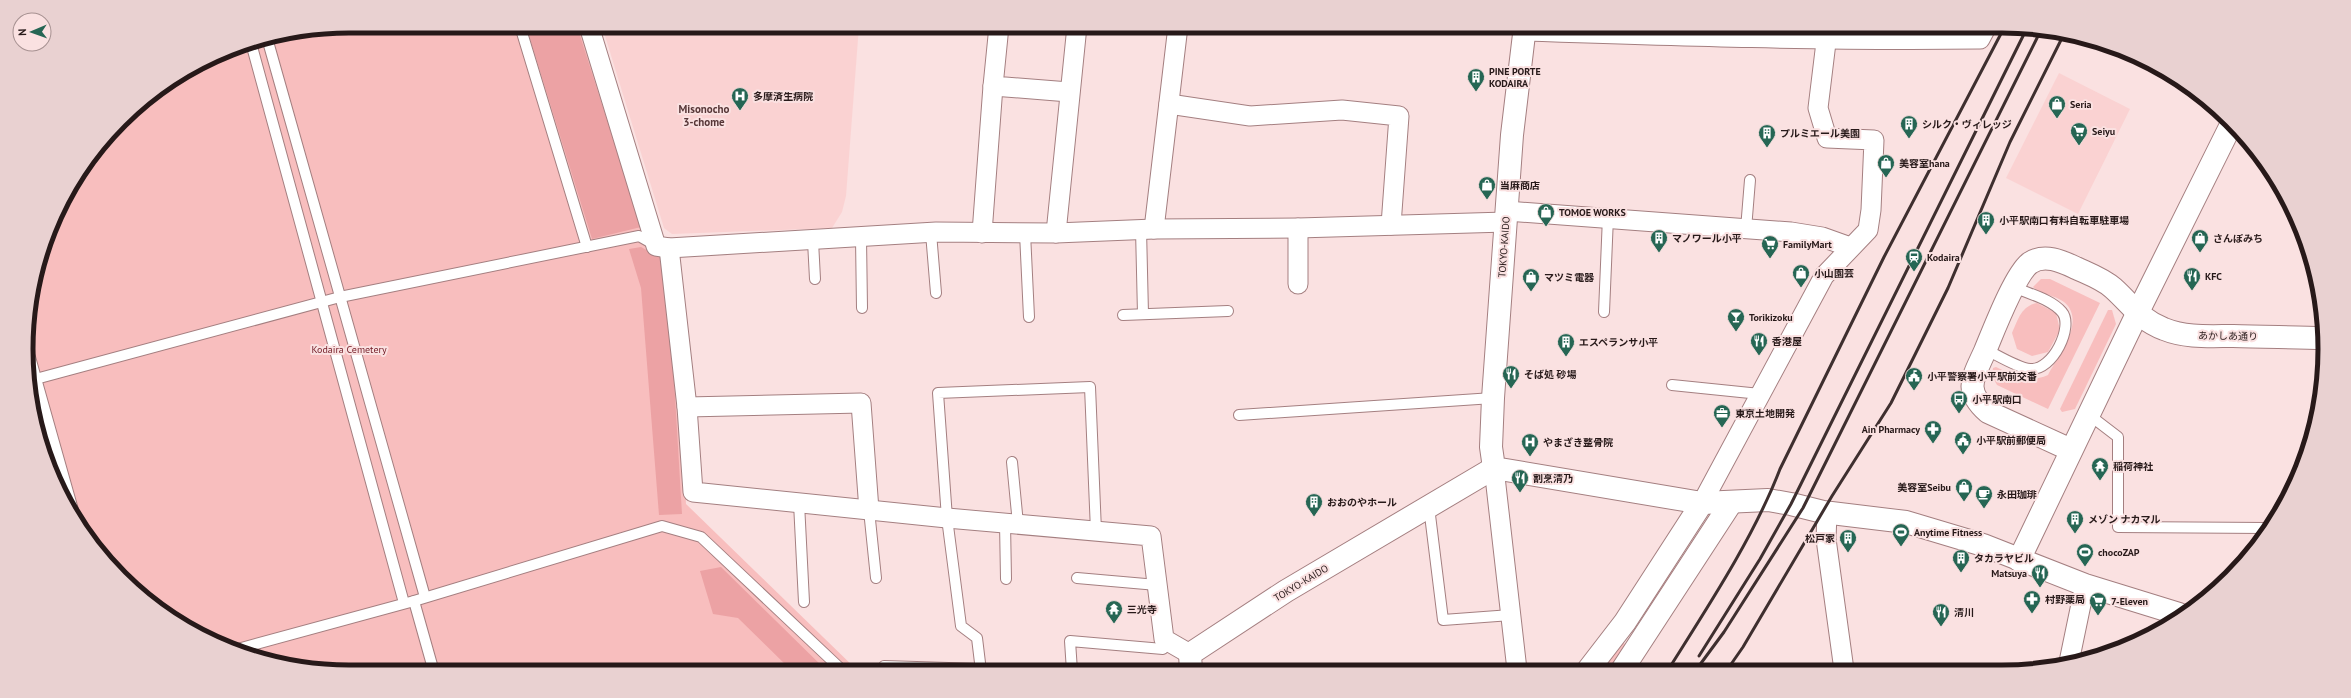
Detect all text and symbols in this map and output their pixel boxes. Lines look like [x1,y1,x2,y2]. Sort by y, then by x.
north arrow [12,12,52,52]
text: N [15,28,29,36]
place label: PINE PORTE KODAIRA [1489,65,1541,90]
building icon: PINE PORTE KODAIRA [1466,67,1486,92]
hospital icon: 多摩済生病院 [730,86,750,111]
place label: 多摩済生病院 [753,90,813,103]
shop icon: Seria [2047,94,2067,119]
place label: Seria [2070,98,2092,111]
district label: Misonocho 3-chome [679,102,730,129]
building icon: シルク・ヴィレッジ [1899,114,1919,139]
place label: シルク・ヴィレッジ [1922,118,2012,131]
supermarket icon: Seiyu [2069,121,2089,146]
building icon: プルミエール美園 [1757,123,1777,148]
place label: Seiyu [2092,125,2115,138]
place label: プルミエール美園 [1780,127,1860,140]
shop icon: 美容室hana [1876,153,1896,178]
place label: 美容室hana [1899,157,1950,170]
shop icon: 当麻商店 [1477,175,1497,200]
place label: 当麻商店 [1500,179,1540,192]
shop icon: TOMOE WORKS [1536,202,1556,227]
place label: TOMOE WORKS [1559,206,1626,219]
building icon: 小平駅南口有料自転車駐車場 [1976,210,1996,235]
place label: 小平駅南口有料自転車駐車場 [1999,214,2129,227]
street label: TOKYO-KAIDO [1495,216,1513,278]
building icon: マノワール小平 [1649,228,1669,253]
shop icon: さんぽみち [2190,228,2210,253]
place label: マノワール小平 [1672,232,1742,245]
place label: さんぽみち [2213,232,2263,245]
supermarket icon: FamilyMart [1760,234,1780,259]
place label: FamilyMart [1783,238,1832,251]
station icon: Kodaira [1904,247,1924,272]
place label: Kodaira [1927,251,1960,264]
shop icon: 小山園芸 [1791,263,1811,288]
restaurant icon: KFC [2182,266,2202,291]
shop icon: マツミ電器 [1521,267,1541,292]
place label: 小山園芸 [1814,267,1854,280]
place label: KFC [2205,270,2222,283]
place label: マツミ電器 [1544,271,1595,284]
bar icon: Torikizoku [1726,307,1746,332]
place label: Torikizoku [1749,311,1793,324]
street label: あかしあ通り [2198,329,2258,343]
restaurant icon: 香港屋 [1749,331,1769,356]
building icon: エスペランサ小平 [1556,332,1576,357]
place label: 香港屋 [1771,335,1802,348]
place label: エスペランサ小平 [1579,336,1658,349]
park label: Kodaira Cemetery [311,343,387,356]
restaurant icon: そば処 砂場 [1501,364,1521,389]
public building icon: 小平警察署小平駅前交番 [1904,366,1924,391]
place label: そば処 砂場 [1524,368,1577,381]
place label: 小平警察署小平駅前交番 [1927,370,2037,383]
bus stop icon: 小平駅南口 [1949,389,1969,414]
place label: 小平駅南口 [1972,393,2022,406]
office icon: 東京土地開発 [1712,403,1732,428]
place label: 東京土地開発 [1735,407,1795,420]
pharmacy icon: Ain Pharmacy [1923,419,1943,444]
place label: Ain Pharmacy [1862,423,1920,436]
public building icon: 小平駅前郵便局 [1953,430,1973,455]
hospital icon: やまざき整骨院 [1520,432,1540,457]
place label: 小平駅前郵便局 [1976,434,2046,447]
place label: やまざき整骨院 [1543,436,1613,449]
temple icon: 稲荷神社 [2090,456,2110,481]
place label: 稲荷神社 [2113,460,2154,473]
restaurant icon: 割烹清乃 [1510,468,1530,493]
place label: 割烹清乃 [1533,472,1573,485]
shop icon: 美容室Seibu [1954,477,1974,502]
place label: 美容室Seibu [1897,481,1951,494]
cafe icon: 永田珈琲 [1974,484,1994,509]
place label: 永田珈琲 [1997,488,2037,501]
building icon: おおのやホール [1304,492,1324,517]
place label: おおのやホール [1327,496,1397,509]
building icon: メゾン ナカマル [2065,509,2085,534]
place label: メゾン ナカマル [2088,513,2161,526]
sports icon: Anytime Fitness [1891,522,1911,547]
place label: Anytime Fitness [1914,526,1982,539]
building icon: 松戸家 [1838,528,1858,553]
place label: 松戸家 [1805,532,1835,545]
sports icon: chocoZAP [2075,542,2095,567]
place label: chocoZAP [2098,546,2140,559]
building icon: タカラヤビル [1951,548,1971,573]
place label: タカラヤビル [1974,552,2034,565]
street label: TOKYO-KAIDO [1271,562,1331,604]
restaurant icon: Matsuya [2030,563,2050,588]
place label: Matsuya [1991,567,2027,580]
pharmacy icon: 村野薬局 [2022,589,2042,614]
supermarket icon: 7-Eleven [2088,591,2108,616]
place label: 村野薬局 [2045,593,2085,606]
place label: 7-Eleven [2111,595,2148,608]
temple icon: 三光寺 [1104,599,1124,624]
restaurant icon: 清川 [1931,602,1951,627]
place label: 三光寺 [1127,603,1157,616]
place label: 清川 [1954,606,1974,619]

